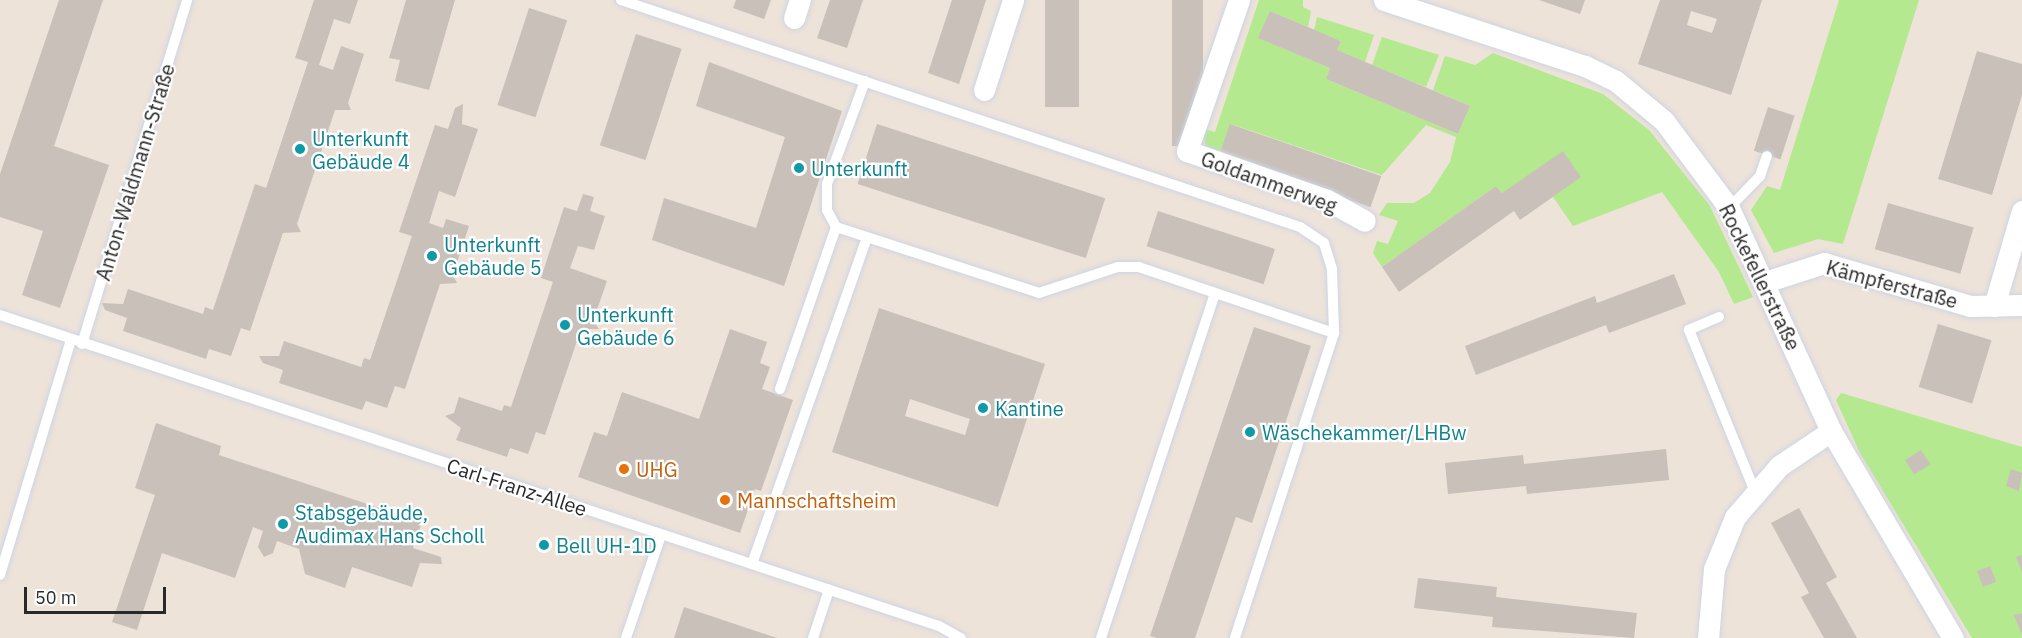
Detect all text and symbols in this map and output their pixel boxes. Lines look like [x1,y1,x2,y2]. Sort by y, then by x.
street label: Anton-Waldmann-Straße [91,61,179,283]
place label: Unterkunft Gebäude 4 [312,126,410,173]
marker: Unterkunft Gebäude 4 [293,142,307,156]
street label: Goldammerweg [1198,146,1340,218]
place label: Unterkunft [811,156,908,180]
marker: Unterkunft [792,161,806,175]
street label: Rockefellerstraße [1714,200,1806,354]
place label: Unterkunft Gebäude 5 [444,232,542,279]
marker: Unterkunft Gebäude 5 [425,249,439,263]
street label: Kämpferstraße [1824,255,1960,313]
place label: Unterkunft Gebäude 6 [577,302,675,349]
marker: Unterkunft Gebäude 6 [558,318,572,332]
place label: Kantine [995,396,1064,420]
marker: Kantine [976,401,990,415]
place label: Wäschekammer/LHBw [1262,420,1467,444]
marker: Wäschekammer/LHBw [1243,425,1257,439]
street label: Carl-Franz-Allee [444,453,590,521]
place label: UHG [636,457,678,481]
marker: UHG [617,462,631,476]
place label: Mannschaftsheim [737,488,897,512]
marker: Mannschaftsheim [718,493,732,507]
place label: Stabsgebäude, Audimax Hans Scholl [295,500,484,547]
marker: Stabsgebäude, Audimax Hans Scholl [276,517,290,531]
place label: Bell UH-1D [556,533,657,557]
marker: Bell UH-1D [537,538,551,552]
scale bar [27,575,170,613]
text: 50 m [35,586,77,609]

